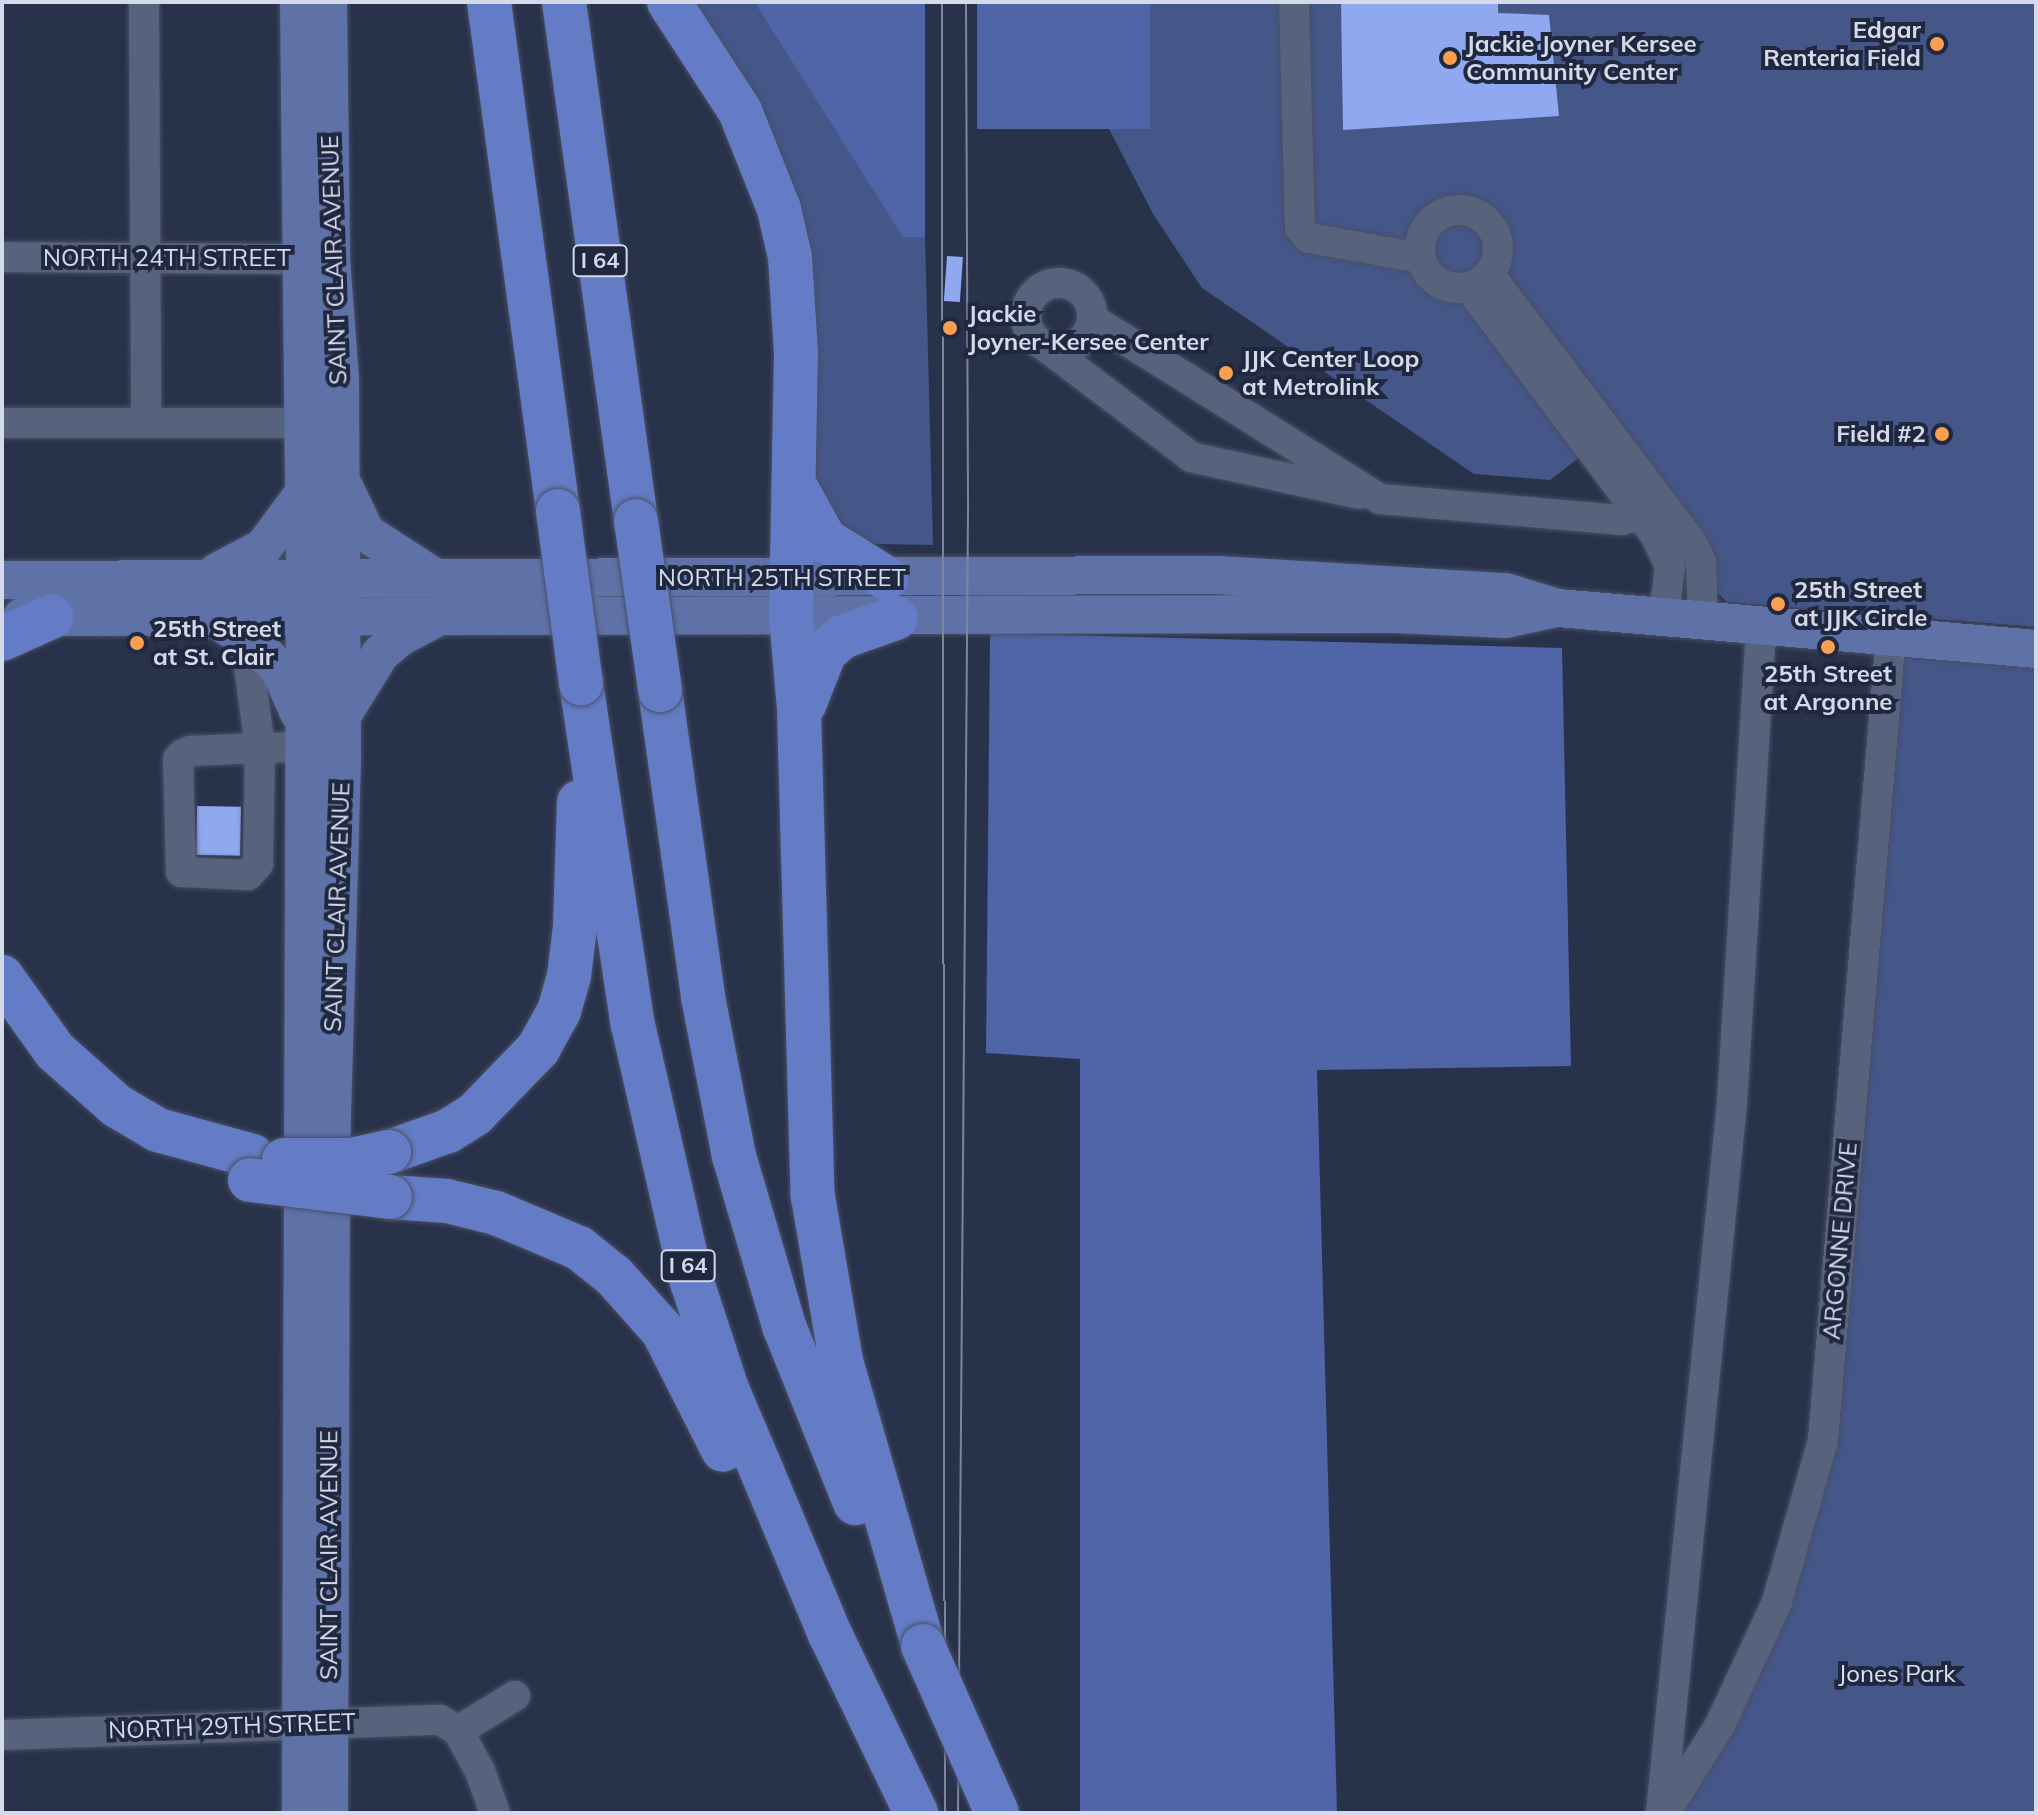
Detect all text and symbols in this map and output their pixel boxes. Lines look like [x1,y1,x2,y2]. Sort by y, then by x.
place label: Edgar Renteria Field [1763,16,1921,72]
place label: Jackie Joyner Kersee Community Center [1466,30,1697,86]
marker: Edgar Renteria Field [1928,35,1946,53]
marker: Jackie Joyner Kersee Community Center [1441,49,1459,67]
street label: SAINT CLAIR AVENUE [315,135,353,385]
road number: I 64 [572,243,628,279]
street label: NORTH 24TH STREET [43,244,291,272]
place label: Jackie Joyner-Kersee Center [968,300,1209,356]
marker: Jackie Joyner-Kersee Center [939,317,961,339]
place label: JJK Center Loop at Metrolink [1242,345,1419,401]
marker: JJK Center Loop at Metrolink [1217,364,1235,382]
place label: Field #2 [1836,420,1926,448]
marker: Field #2 [1933,425,1951,443]
street label: NORTH 25TH STREET [658,564,906,592]
place label: 25th Street at JJK Circle [1794,576,1927,632]
marker: 25th Street at JJK Circle [1769,595,1787,613]
place label: 25th Street at St. Clair [153,615,281,671]
marker: 25th Street at St. Clair [128,634,146,652]
marker: 25th Street at Argonne [1819,638,1837,656]
place label: 25th Street at Argonne [1763,660,1893,716]
street label: SAINT CLAIR AVENUE [318,782,356,1032]
street label: ARGONNE DRIVE [1817,1141,1863,1341]
road number: I 64 [660,1248,716,1284]
street label: SAINT CLAIR AVENUE [315,1430,343,1680]
park label: Jones Park [1838,1660,1956,1688]
street label: NORTH 29TH STREET [108,1707,356,1745]

